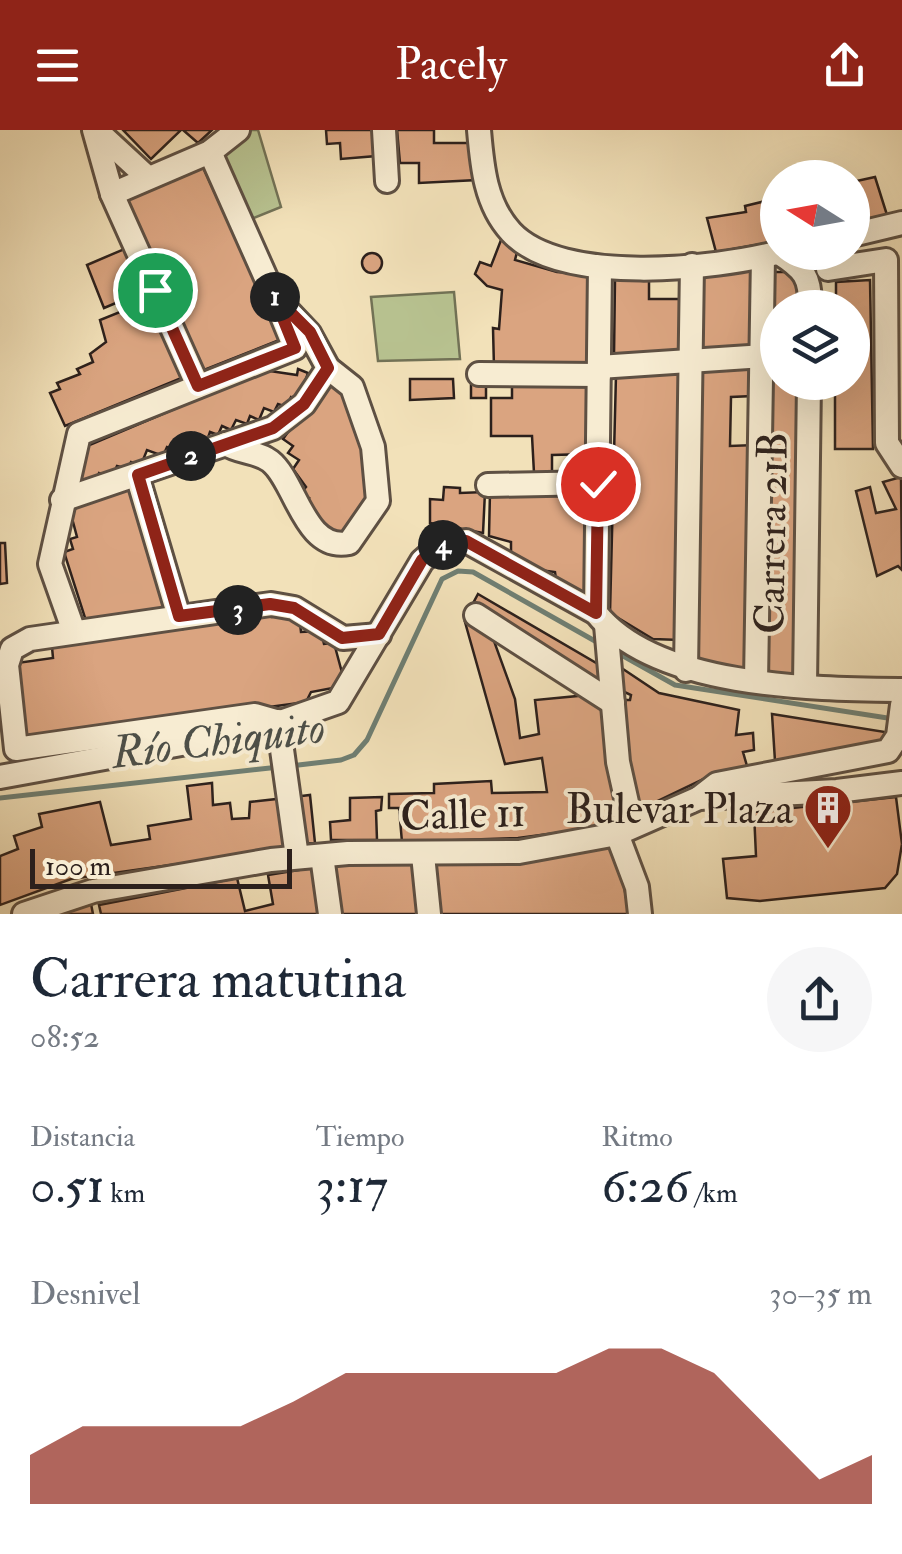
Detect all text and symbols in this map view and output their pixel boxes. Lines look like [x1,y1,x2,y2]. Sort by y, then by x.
text: Pacely [395,37,507,93]
icon: menu [30,38,85,93]
icon: share [817,38,872,93]
north arrow [760,160,870,270]
map controls [760,160,870,400]
pin [113,248,198,333]
icon: arrive [128,263,183,318]
pin: 1 [250,272,300,322]
text: 1 [270,279,280,314]
button: layers [760,290,870,400]
pin: 2 [166,431,216,481]
street label: Carrera 21B [744,432,800,635]
text: 2 [184,438,198,473]
pin [556,442,641,527]
icon: check [571,457,626,512]
pin: 4 [418,520,468,570]
text: 4 [435,527,451,562]
pin: 3 [213,585,263,635]
text: 3 [233,592,243,627]
water label: Río Chiquito [107,700,328,782]
building icon: Bulevar Plaza [802,782,854,850]
place label: Bulevar Plaza [566,784,794,836]
street label: Calle 11 [399,787,527,843]
scale bar [30,844,292,888]
text: 100 m [45,849,111,884]
text: Carrera matutina [30,945,406,1014]
button: share [767,947,872,1052]
text: 08:52 [30,1017,100,1057]
text: Distancia [30,1120,135,1155]
text: Tiempo [316,1120,404,1155]
text: Ritmo [601,1120,673,1155]
text: 0.51 [30,1155,104,1218]
text: 3:17 [316,1155,388,1218]
text: 6:26 [601,1155,689,1218]
text: km [104,1176,145,1211]
text: /km [689,1176,738,1211]
text: Desnivel [30,1274,140,1314]
text: 30–35 m [769,1274,872,1314]

